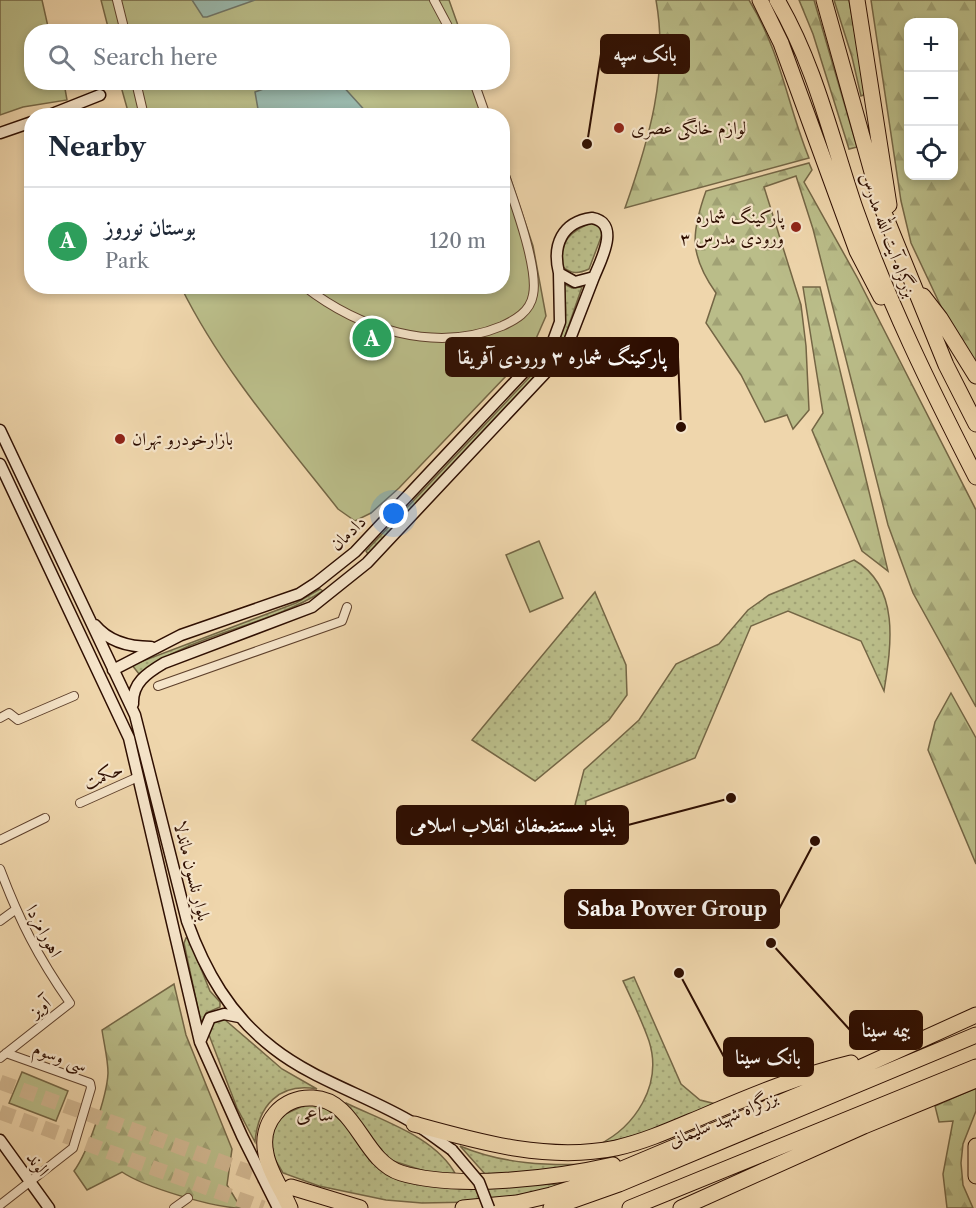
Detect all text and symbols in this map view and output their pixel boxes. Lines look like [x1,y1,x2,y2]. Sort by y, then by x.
map controls [904,18,958,180]
button: + [904,18,958,72]
search box [24,24,510,90]
callout: بانک سپه [601,35,689,73]
icon: search [45,41,78,74]
text: بانک سپه [613,42,677,68]
text: Search here [93,44,218,71]
button: − [904,72,958,126]
place label: لوازم خانگی عصری [631,117,746,144]
marker: لوازم خانگی عصری [612,121,626,135]
button: locate [904,126,958,180]
text: Nearby [48,131,146,163]
street label: بزرگراه آیت الله مدرس [854,168,924,301]
place label: پارکینگ شماره ۳ ورودی مدرس [680,205,786,249]
text: بوستان نوروز [105,214,196,241]
marker: پارکینگ شماره ۳ ورودی مدرس [789,220,803,234]
text: A [60,229,75,253]
text: 120 m [429,229,486,253]
text: Park [105,249,148,273]
pin: A [352,316,392,360]
callout: پارکینگ شماره ۳ ورودی آفریقا [446,338,678,376]
text: پارکینگ شماره ۳ ورودی آفریقا [458,344,667,372]
place label: بازارخودرو تهران [132,428,233,451]
marker: بازارخودرو تهران [113,432,127,446]
your location [379,499,408,528]
street label: دادمان [325,511,371,555]
street label: حکمت [80,758,126,794]
callout: بنیاد مستضعفان انقلاب اسلامی [397,806,628,844]
text: بنیاد مستضعفان انقلاب اسلامی [408,813,617,838]
street label: بلوار نلسون ماندلا [169,819,215,923]
callout: Saba Power Group [565,890,779,928]
text: Saba Power Group [577,897,767,921]
street label: اهورامزدا [19,901,67,962]
street label: آویز [23,991,57,1023]
callout: بیمه سینا [850,1011,922,1049]
text: بیمه سینا [862,1018,911,1042]
street label: سی وسوم [28,1037,90,1082]
callout: بانک سینا [724,1038,813,1076]
text: بانک سینا [735,1045,801,1069]
street label: بزرگراه شهید سلیمانی [664,1085,782,1153]
district label: ساعی [296,1102,334,1126]
street label: الوند [22,1147,54,1181]

